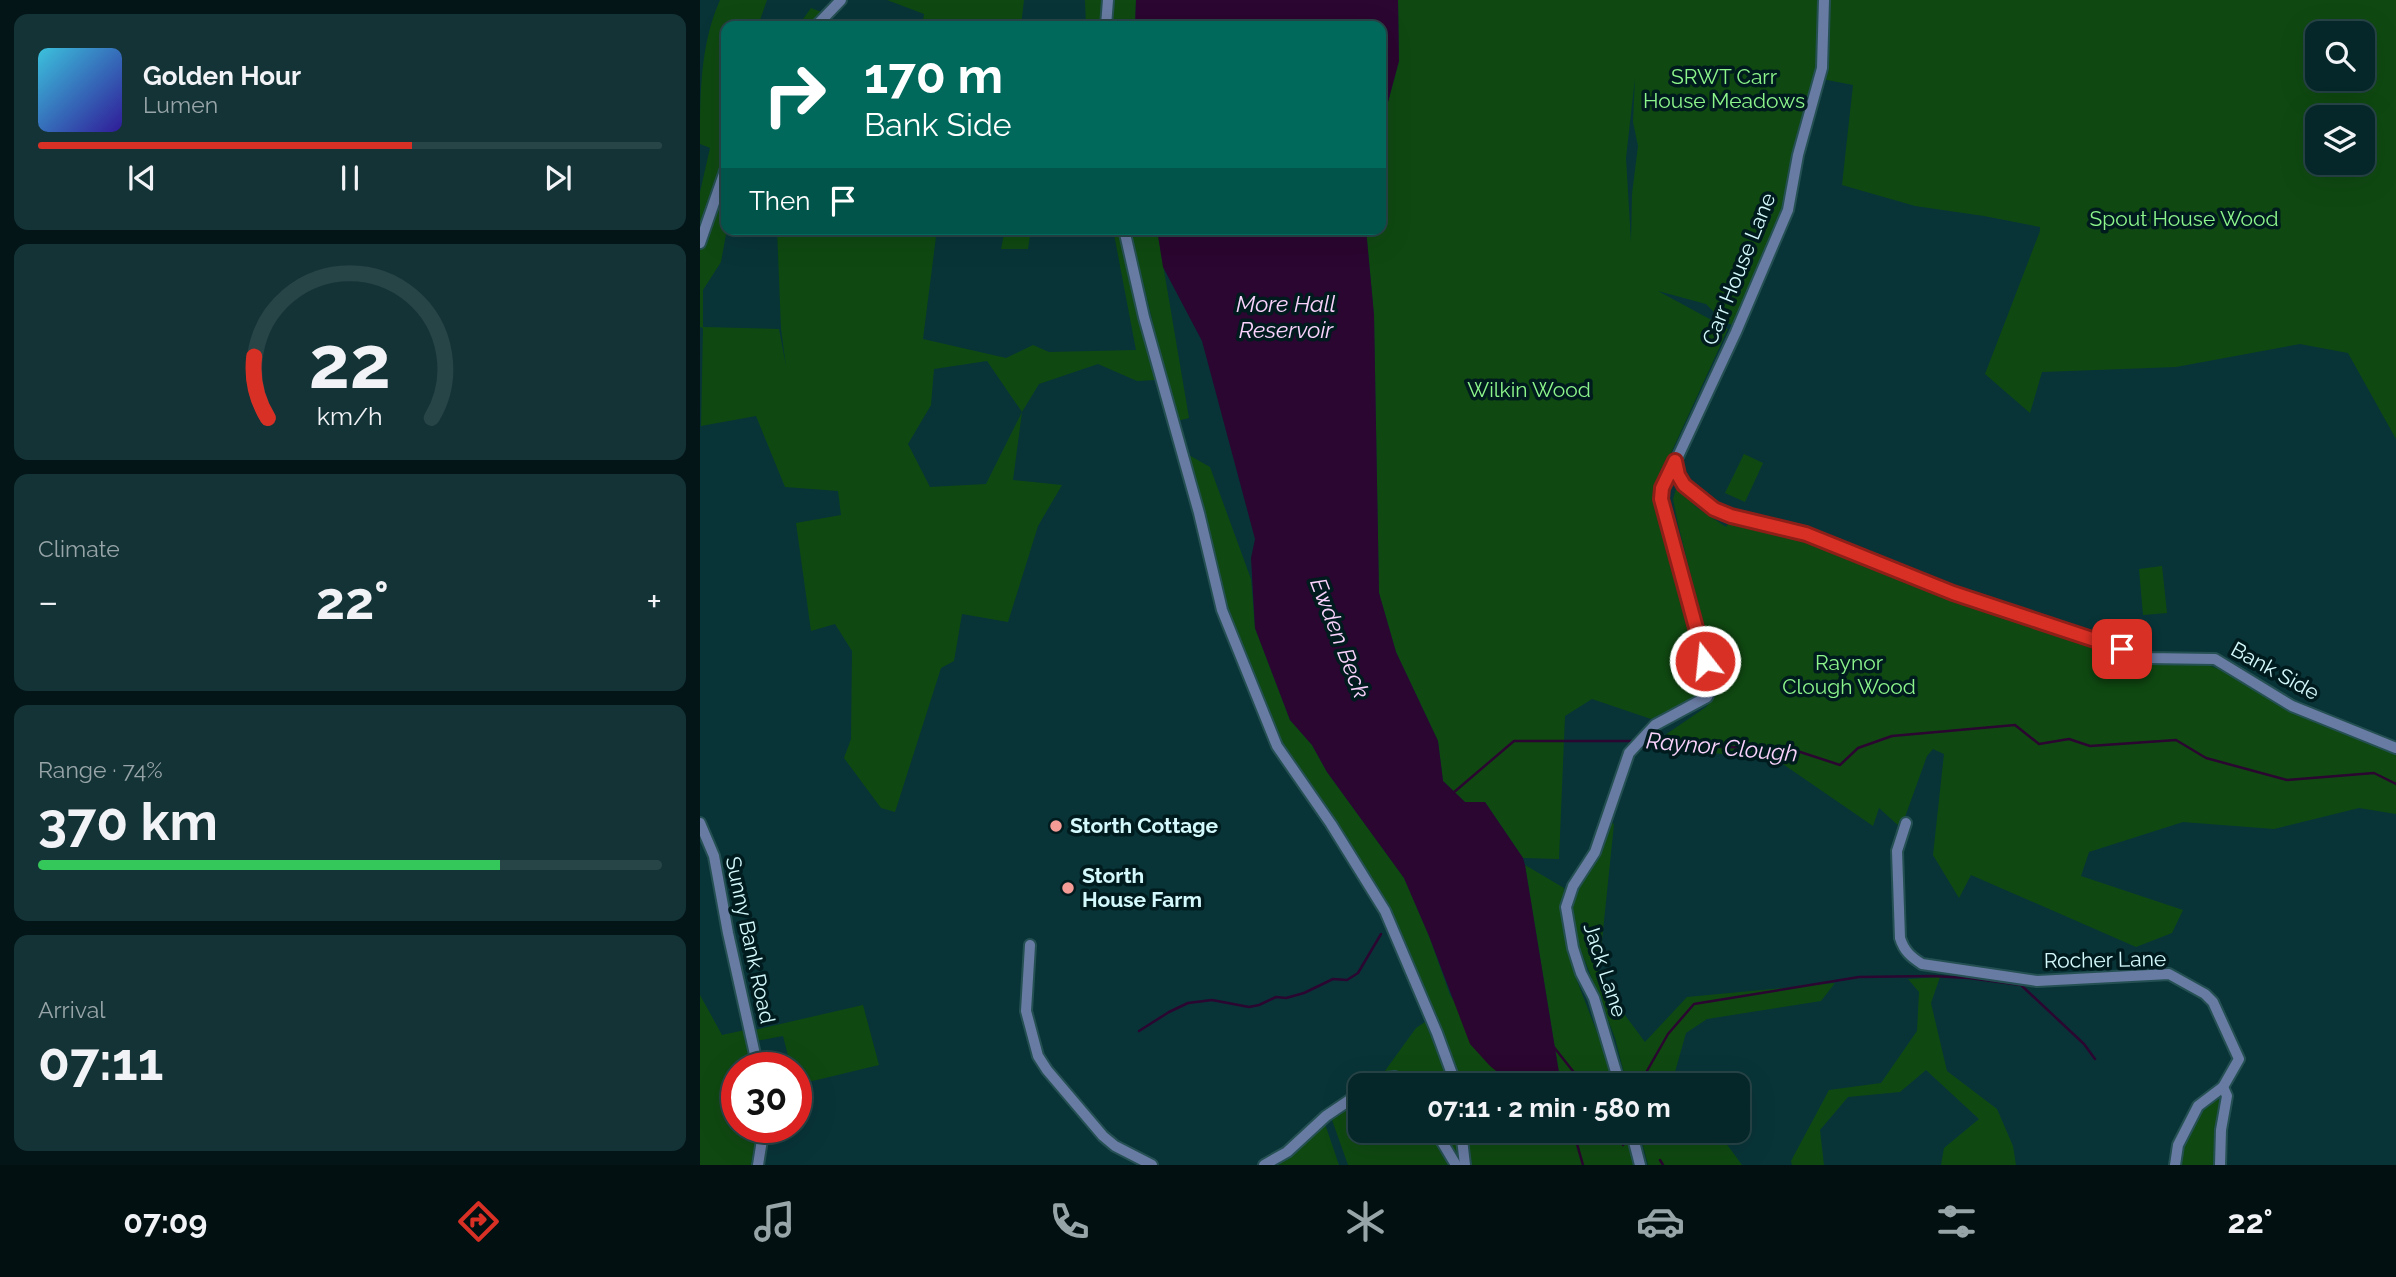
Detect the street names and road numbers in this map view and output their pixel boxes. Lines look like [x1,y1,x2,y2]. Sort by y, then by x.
street label: Carr House Lane [1697,189,1780,349]
street label: Bank Side [2227,636,2324,705]
street label: Sunny Bank Road [721,854,780,1026]
street label: Jack Lane [1578,920,1632,1020]
street label: Rocher Lane [2044,946,2166,973]

